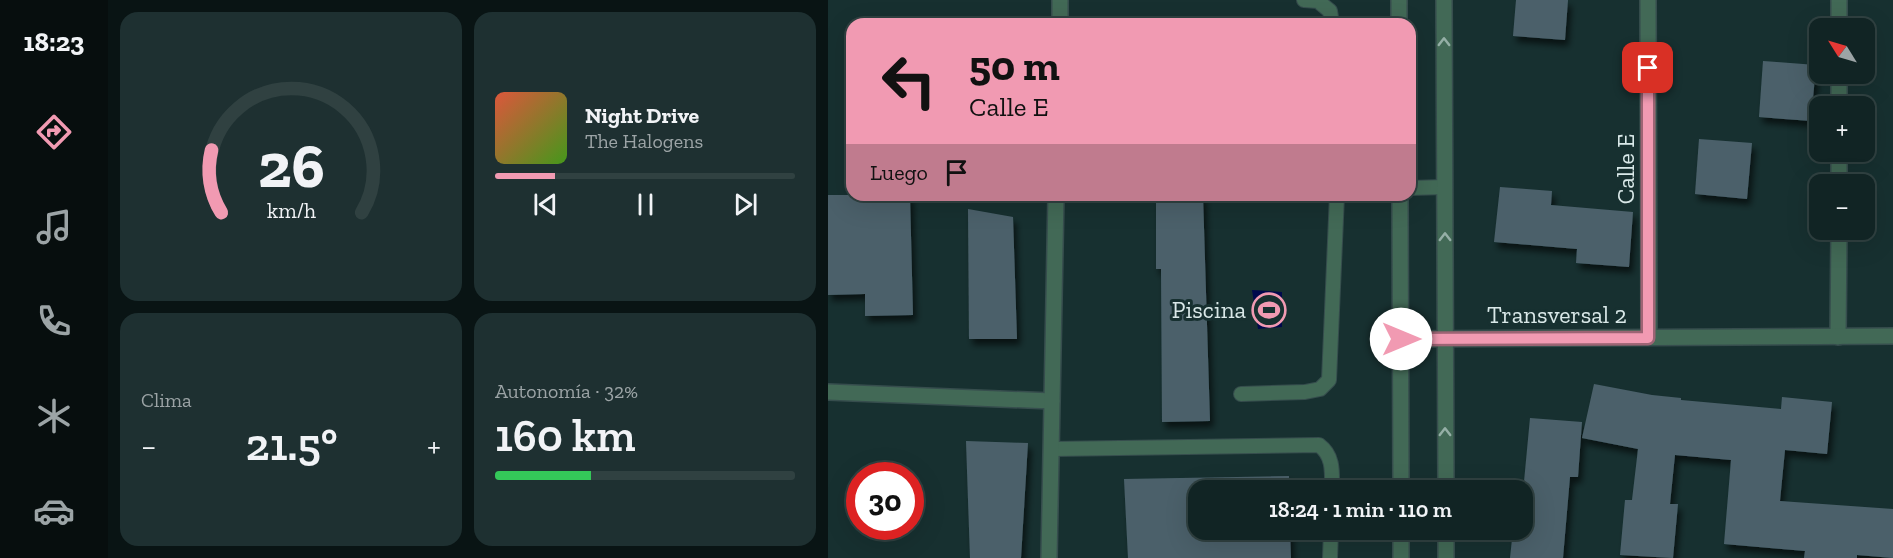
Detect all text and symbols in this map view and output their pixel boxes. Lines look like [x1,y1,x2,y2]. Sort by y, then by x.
north arrow [1809,18,1875,84]
map controls [1809,18,1875,240]
text: 18:23 [23,26,85,58]
one-way arrow [1438,38,1450,47]
text: 50 m [969,40,1060,91]
icon: left [870,42,948,120]
pin [1622,42,1673,93]
icon: arrive [1631,51,1664,84]
text: Calle E [969,91,1049,123]
button: + [1809,96,1875,162]
text: Night Drive [585,102,699,129]
icon: directions [33,111,75,153]
text: 26 [258,129,324,204]
text: The Halogens [585,129,703,153]
street label: Calle E [1611,134,1640,204]
icon: arrive [940,156,973,189]
text: Luego [870,159,928,186]
button: − [1809,174,1875,240]
icon: previous [529,188,562,221]
icon: pause [629,188,662,221]
icon: next [729,188,762,221]
text: km/h [267,199,315,224]
icon: music [33,206,75,248]
one-way arrow [1439,233,1451,242]
sports icon: Piscina [1251,292,1287,328]
place label: Piscina [1172,295,1246,324]
icon: phone [33,300,75,342]
street label: Transversal 2 [1487,300,1627,329]
position arrow [1369,307,1433,371]
text: Autonomía · 32% [495,379,638,403]
text: Clima [141,388,192,412]
icon: climate [33,395,75,437]
text: 160 km [495,409,635,463]
text: 21.5° [246,418,338,472]
text: − [141,426,156,465]
text: + [427,426,441,465]
one-way arrow [1439,428,1451,437]
speed limit sign: 30 [846,462,924,540]
icon: car [33,490,75,532]
text: 18:24 · 1 min · 110 m [1269,496,1452,523]

